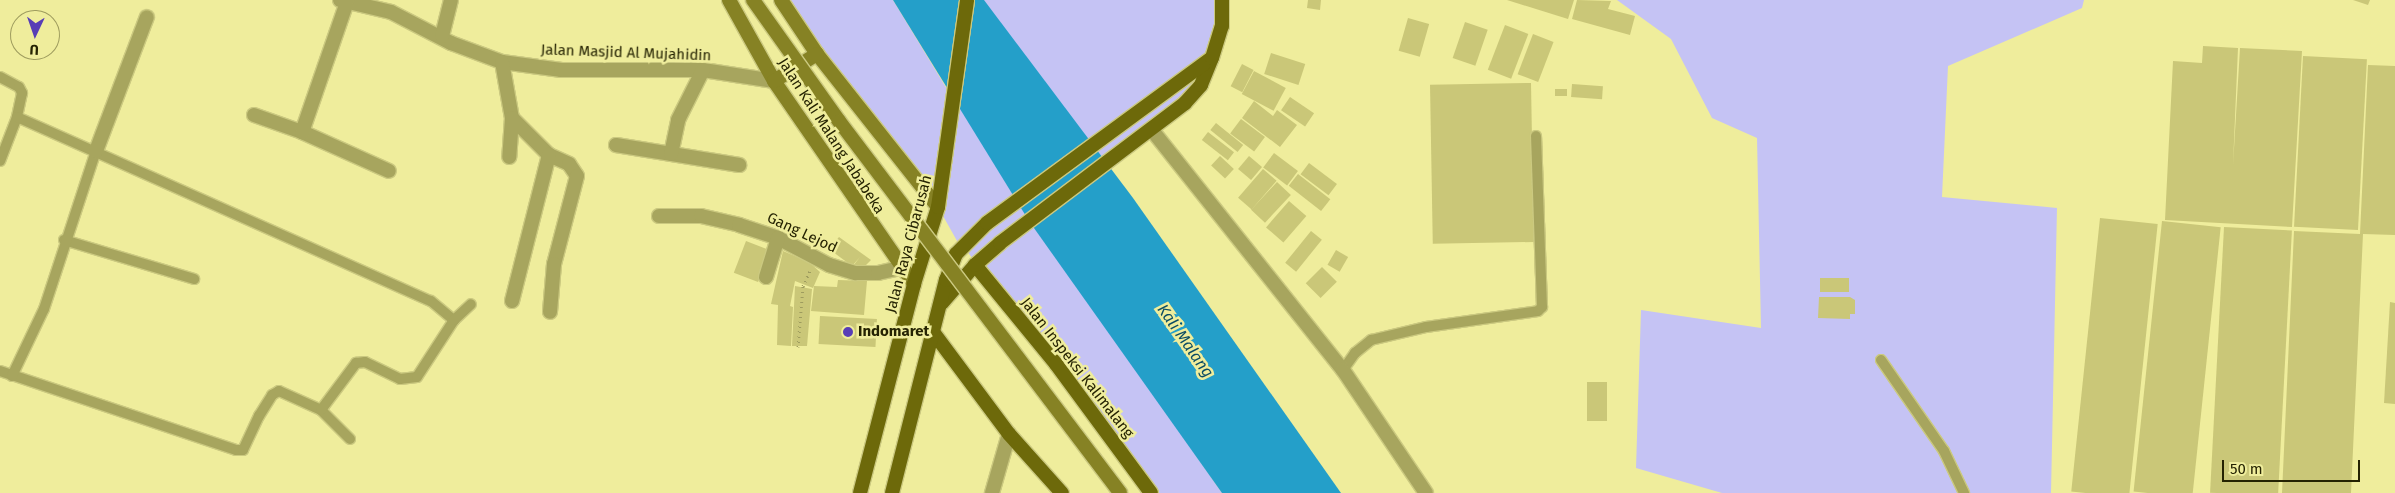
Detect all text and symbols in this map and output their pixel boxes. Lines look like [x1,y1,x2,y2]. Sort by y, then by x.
north arrow [10,10,60,60]
text: U [29,41,39,58]
street label: Jalan Masjid Al Mujahidin [540,41,712,65]
street label: Jalan Kali Malang Jababeka [774,55,888,217]
street label: Jalan Raya Cibarusah [882,173,936,315]
street label: Gang Lejod [764,209,840,257]
street label: Jalan Inspeksi Kalimalang [1017,294,1137,442]
water label: Kali Malang [1153,301,1217,381]
place label: Indomaret [858,323,929,341]
marker: Indomaret [842,326,854,338]
scale bar [2225,450,2362,482]
text: 50 m [2230,460,2263,478]

